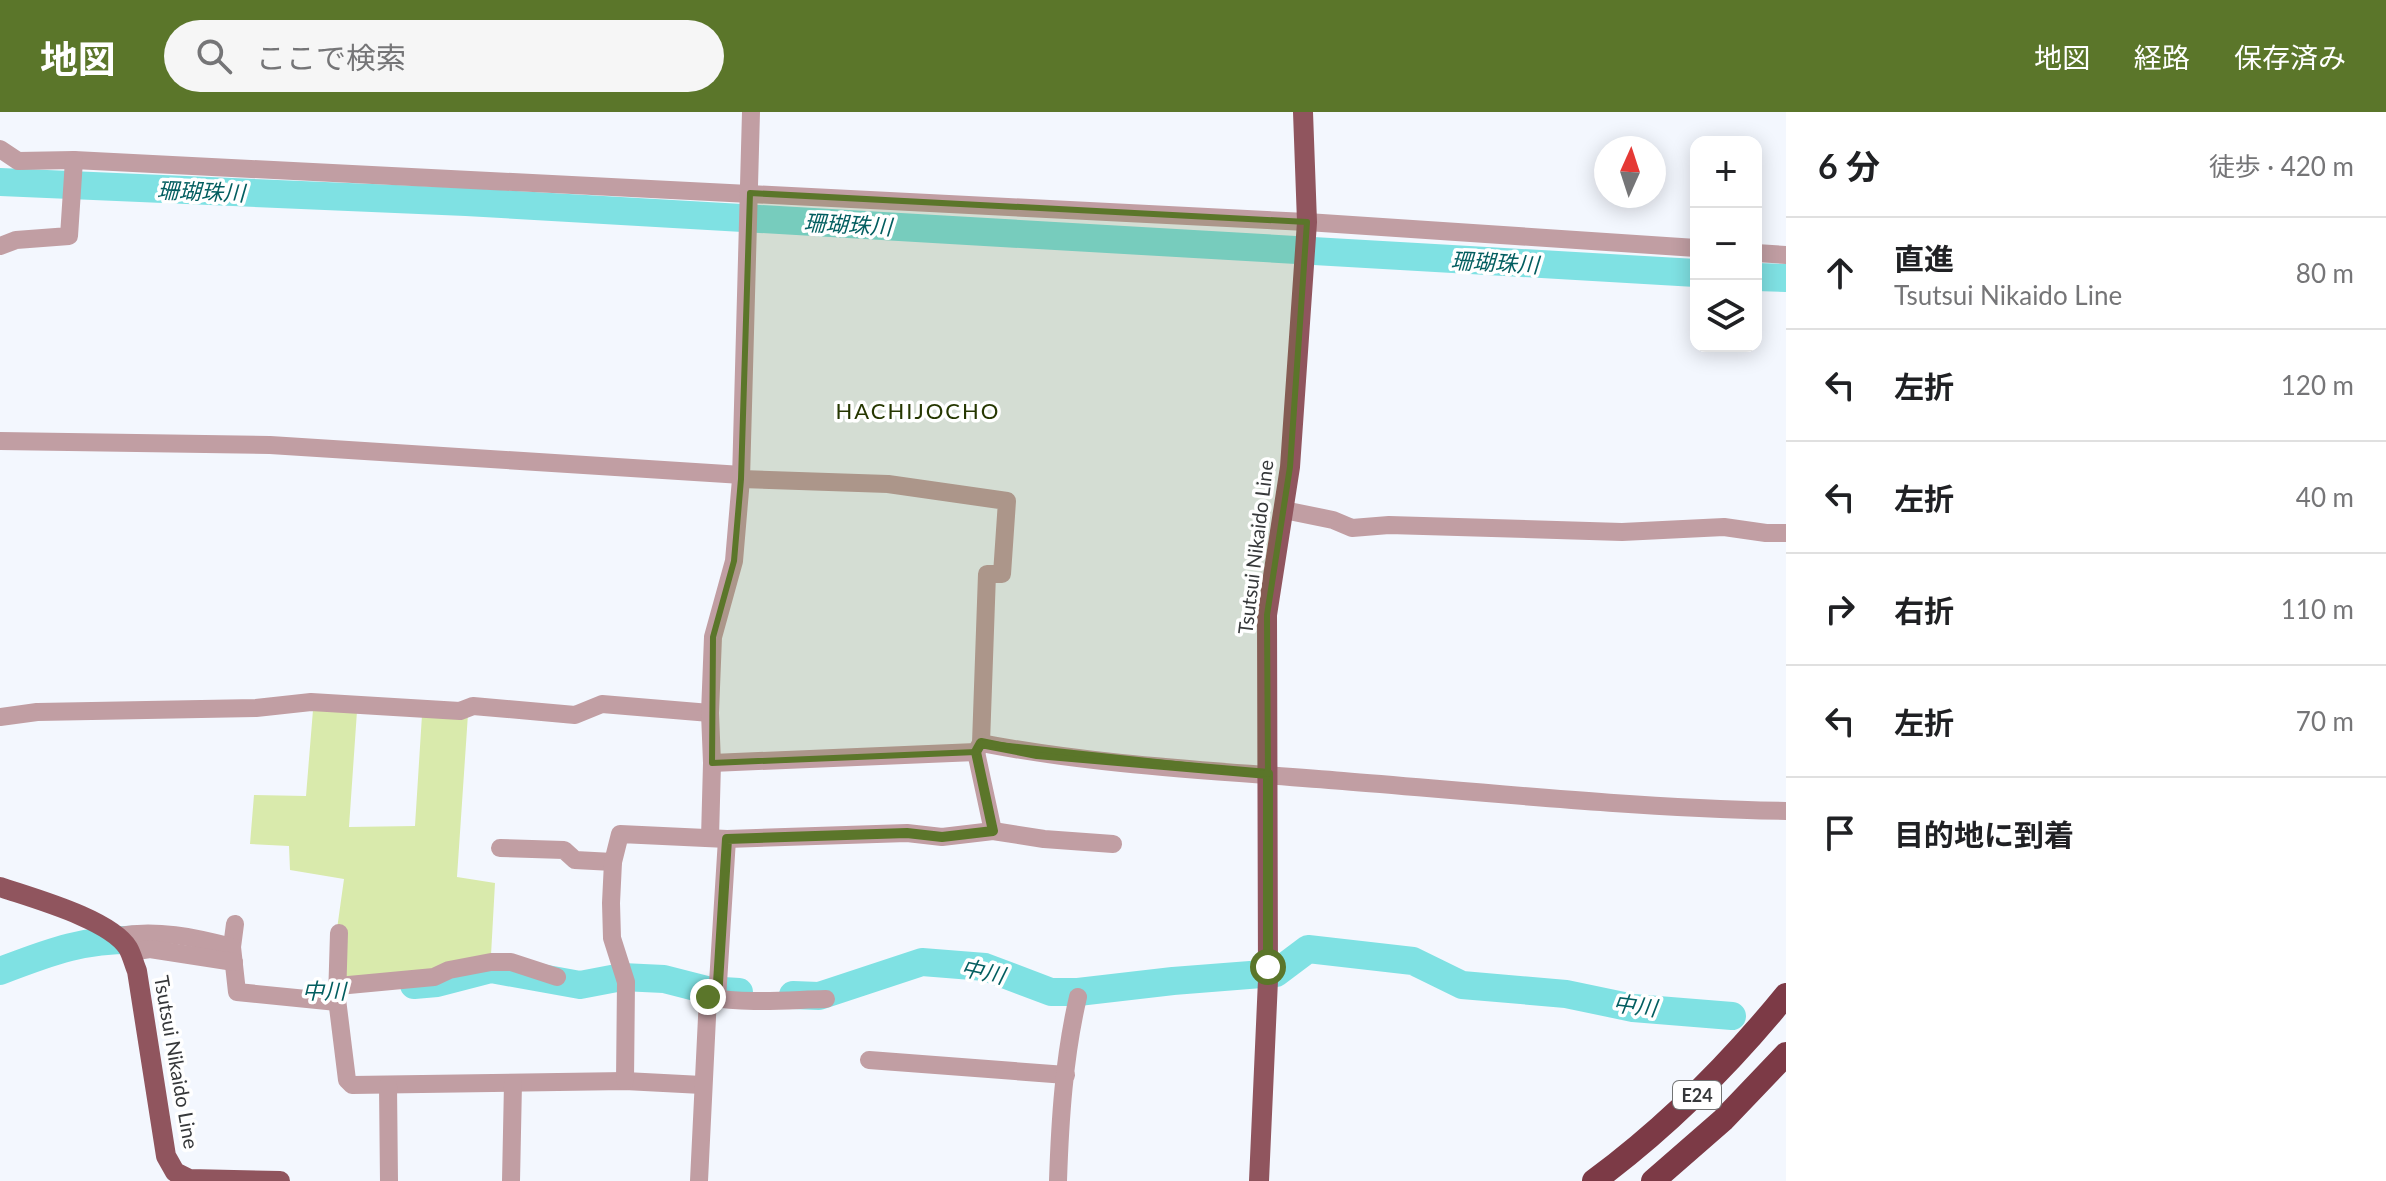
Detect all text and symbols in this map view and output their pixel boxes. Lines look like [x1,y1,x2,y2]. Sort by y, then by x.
search box [164,20,724,92]
icon: search [192,34,236,78]
text: 地図 [40,35,116,81]
text: ここで検索 [256,39,406,75]
text: 地図 [2034,40,2090,74]
text: 経路 [2134,40,2190,74]
text: 保存済み [2234,40,2346,74]
north arrow [1594,136,1666,208]
map controls [1690,136,1762,352]
button: + [1690,136,1762,208]
text: 6 分 [1818,145,1880,186]
text: 徒歩 · 420 m [2209,150,2354,182]
water label: 珊瑚珠川 [157,176,247,206]
water label: 珊瑚珠川 [803,208,895,240]
button: − [1690,208,1762,280]
text: 直進 [1894,240,1954,276]
water label: 珊瑚珠川 [1450,246,1542,278]
icon: ahead [1818,251,1862,295]
text: 80 m [2296,257,2354,289]
text: Tsutsui Nikaido Line [1894,279,2122,311]
button: layers [1690,280,1762,352]
icon: left [1818,363,1862,407]
text: 左折 [1894,368,1954,404]
text: 120 m [2281,369,2354,401]
district label: HACHIJOCHO [836,397,1000,424]
street label: Tsutsui Nikaido Line [1232,458,1278,636]
icon: left [1818,475,1862,519]
text: 左折 [1894,480,1954,516]
text: 40 m [2296,481,2354,513]
icon: right [1818,587,1862,631]
text: 右折 [1894,592,1954,628]
text: 110 m [2281,593,2354,625]
icon: left [1818,699,1862,743]
text: 左折 [1894,704,1954,740]
text: 70 m [2296,705,2354,737]
icon: arrive [1818,811,1862,855]
text: 目的地に到着 [1894,816,2074,852]
route start [1250,949,1286,985]
water label: 中川 [959,953,1009,989]
street label: Tsutsui Nikaido Line [150,973,204,1151]
water label: 中川 [302,977,348,1004]
route end [690,979,726,1015]
water label: 中川 [1612,989,1660,1021]
road number: E24 [1673,1081,1721,1109]

